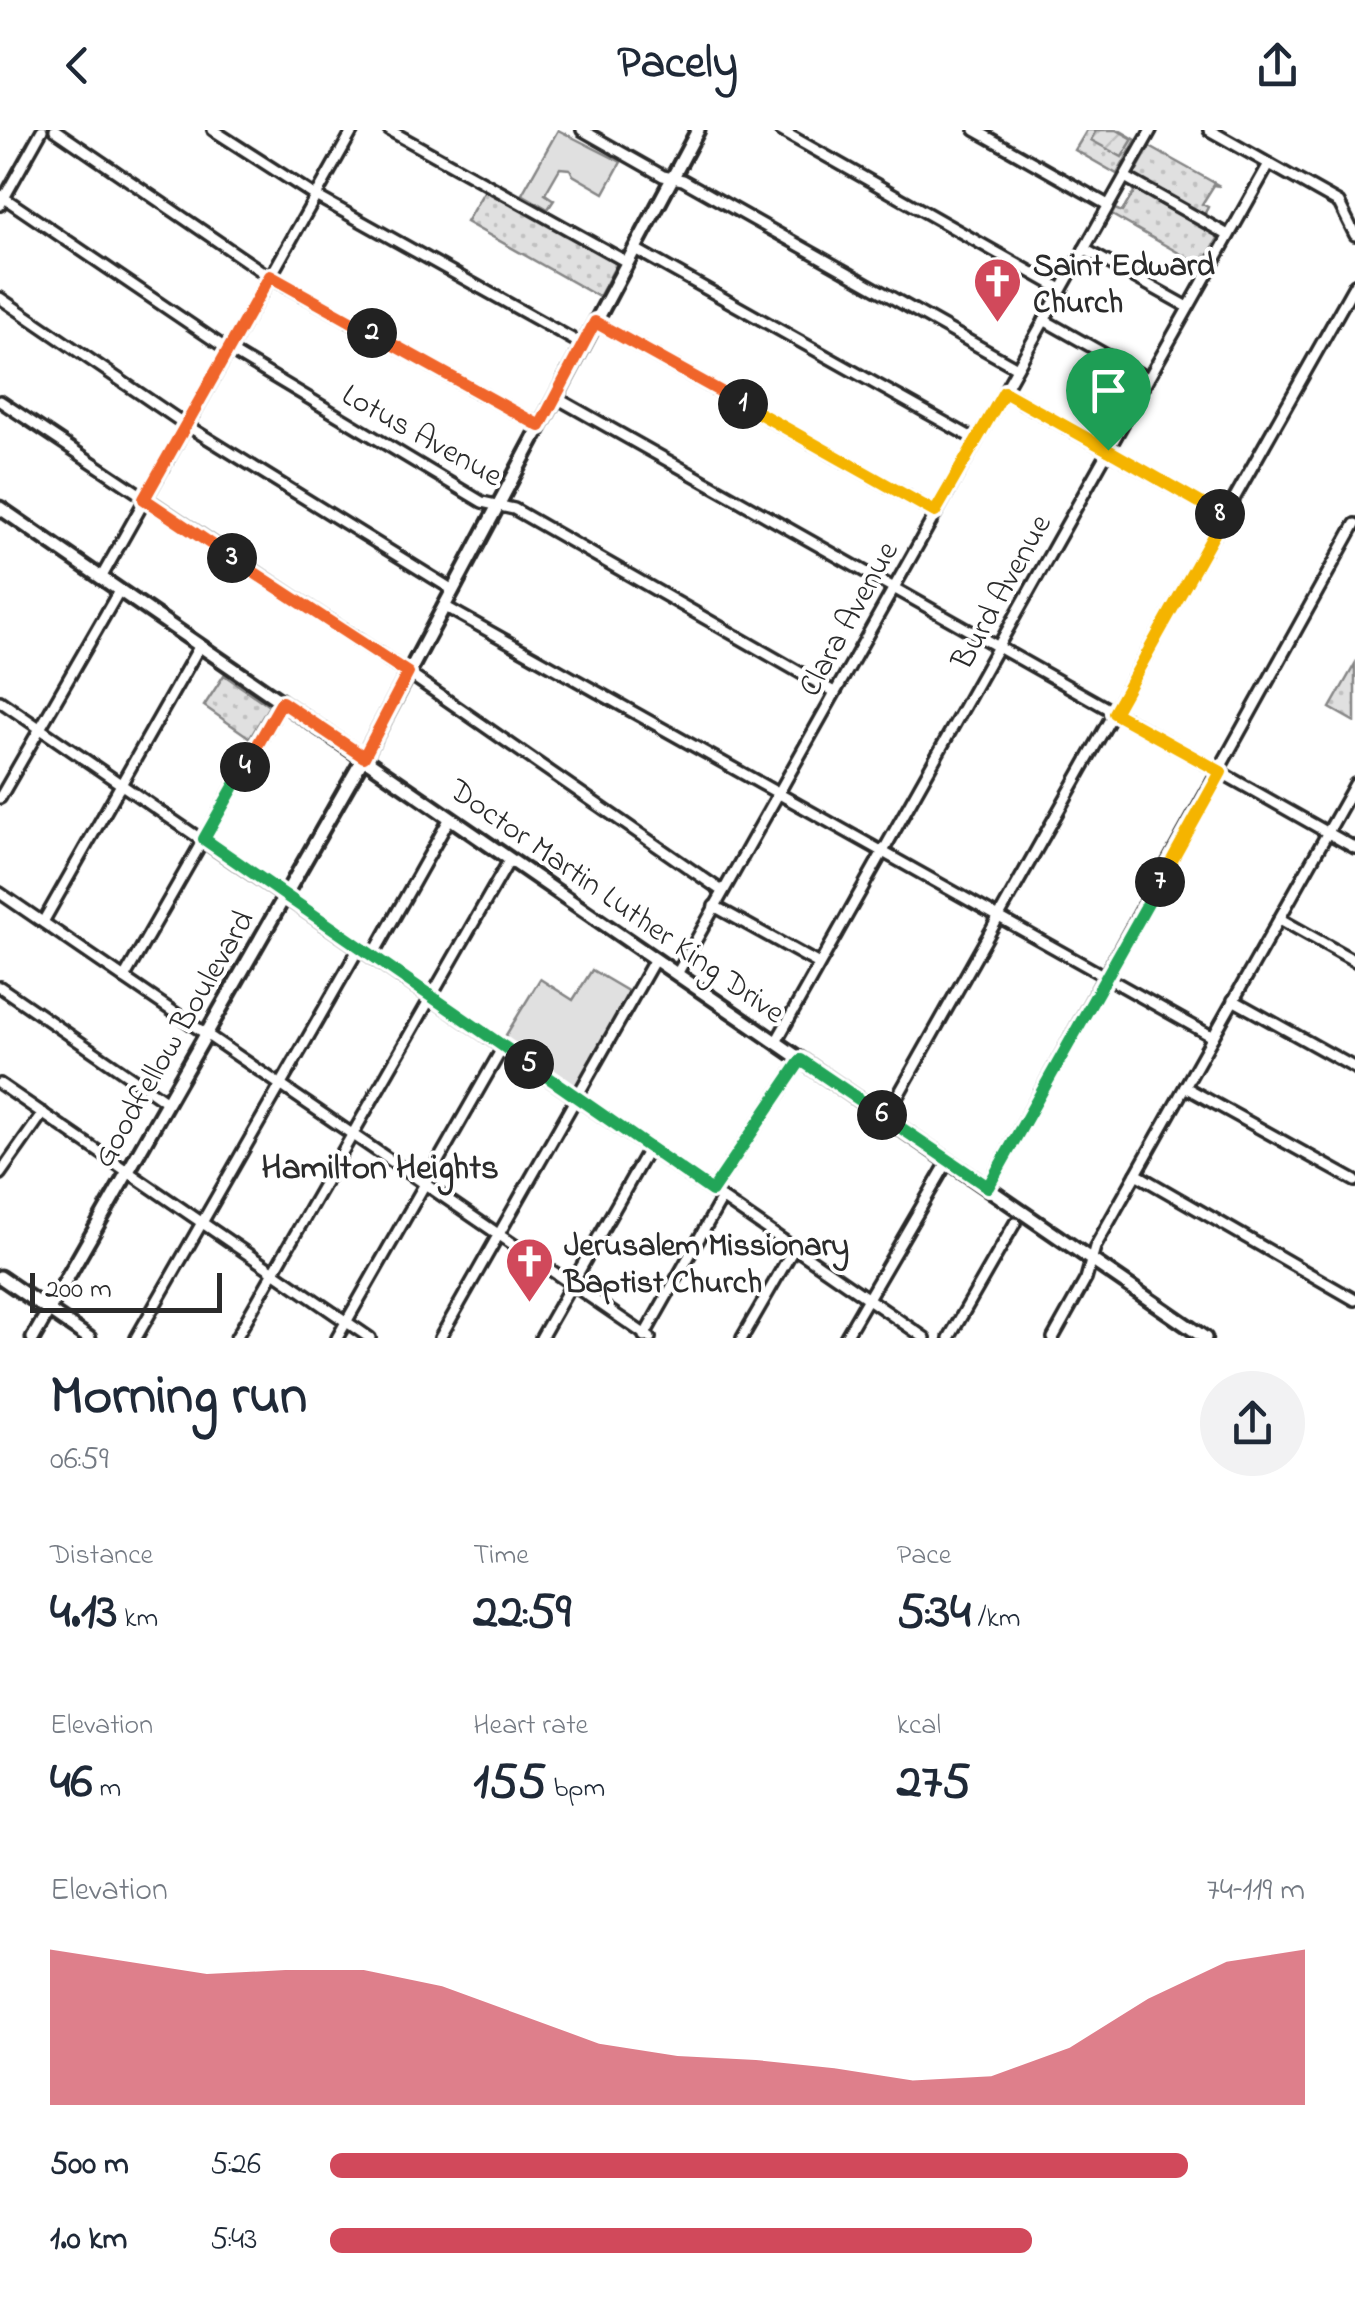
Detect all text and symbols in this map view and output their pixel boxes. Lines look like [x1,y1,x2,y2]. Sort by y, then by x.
text: Pacely [617,32,738,98]
icon: back [50,38,105,93]
icon: share [1250,38,1305,93]
place label: Saint Edward Church [1033,244,1215,328]
church icon: Saint Edward Church [972,256,1024,324]
pin: 2 [347,308,397,358]
text: 2 [365,312,379,353]
pin [1066,348,1151,451]
icon: arrive [1081,363,1136,418]
street label: Lotus Avenue [332,373,511,501]
pin: 1 [718,379,768,429]
text: 1 [739,383,747,424]
pin: 8 [1195,489,1245,539]
text: 8 [1215,493,1225,534]
street label: Burd Avenue [940,506,1065,680]
pin: 3 [207,533,257,583]
street label: Clara Avenue [788,533,912,706]
text: 3 [226,537,238,578]
pin: 4 [220,742,270,792]
text: 4 [239,746,251,787]
street label: Doctor Martin Luther King Drive [437,768,794,1038]
pin: 7 [1135,857,1185,907]
text: 7 [1154,861,1166,902]
street label: Goodfellow Boulevard [82,902,268,1177]
pin: 5 [504,1039,554,1089]
text: 5 [521,1043,537,1084]
pin: 6 [857,1090,907,1140]
text: 6 [876,1094,888,1135]
district label: Hamilton Heights [261,1144,499,1196]
place label: Jerusalem Missionary Baptist Church [562,1224,849,1308]
church icon: Jerusalem Missionary Baptist Church [503,1236,555,1304]
scale bar [30,1268,222,1312]
text: 200 m [45,1270,112,1311]
text: Morning run [50,1359,307,1439]
button: share [1200,1371,1305,1476]
text: 06:59 [50,1437,109,1484]
text: Distance [50,1536,153,1577]
text: Time [473,1536,529,1577]
text: Pace [897,1536,951,1577]
text: 4.13 [50,1577,117,1650]
text: 22:59 [473,1577,571,1650]
text: 5:34 [897,1577,971,1650]
text: km [117,1599,158,1640]
text: /km [971,1599,1020,1640]
text: Elevation [50,1706,153,1747]
text: Heart rate [473,1706,588,1747]
text: kcal [897,1706,941,1747]
text: 46 [50,1747,93,1820]
text: 155 [473,1747,546,1820]
text: 275 [897,1747,971,1820]
text: m [93,1769,121,1810]
text: bpm [546,1769,605,1810]
text: Elevation [50,1868,168,1915]
text: 74–119 m [1207,1868,1305,1915]
text: 500 m [50,2142,129,2189]
text: 5:26 [210,2142,261,2189]
text: 1.0 km [50,2217,127,2264]
text: 5:43 [210,2217,257,2264]

